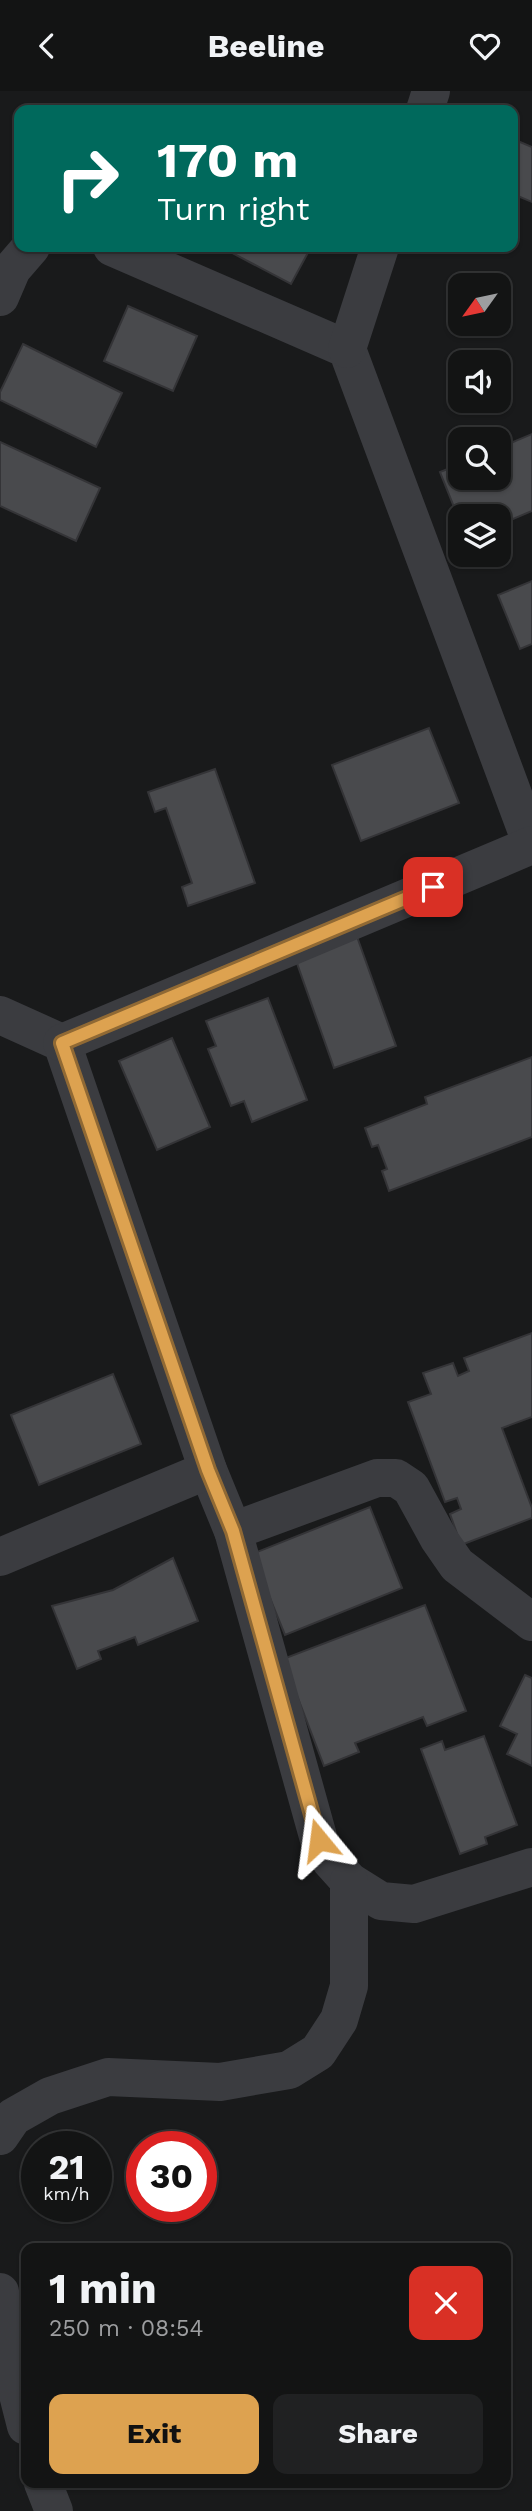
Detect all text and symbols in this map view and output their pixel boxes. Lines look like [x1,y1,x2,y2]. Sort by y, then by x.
icon: back [28,27,66,65]
text: Beeline [207,27,325,65]
icon: heart [466,27,504,65]
text: 170 m [157,131,298,189]
icon: right [42,133,133,224]
text: Turn right [157,190,309,228]
north arrow [448,273,511,336]
map controls [448,273,511,567]
button: sound [448,350,511,413]
button: search [448,427,511,490]
button: layers [448,504,511,567]
pin [403,857,463,917]
icon: arrive [414,868,452,906]
position arrow [282,1803,356,1877]
speed limit sign: 30 [126,2131,217,2222]
text: 21 [49,2146,84,2188]
text: km/h [43,2183,90,2204]
text: 1 min [49,2264,157,2313]
button: close [409,2266,483,2340]
text: 250 m · 08:54 [49,2315,203,2342]
button: Exit [49,2394,259,2474]
button: Share [273,2394,483,2474]

